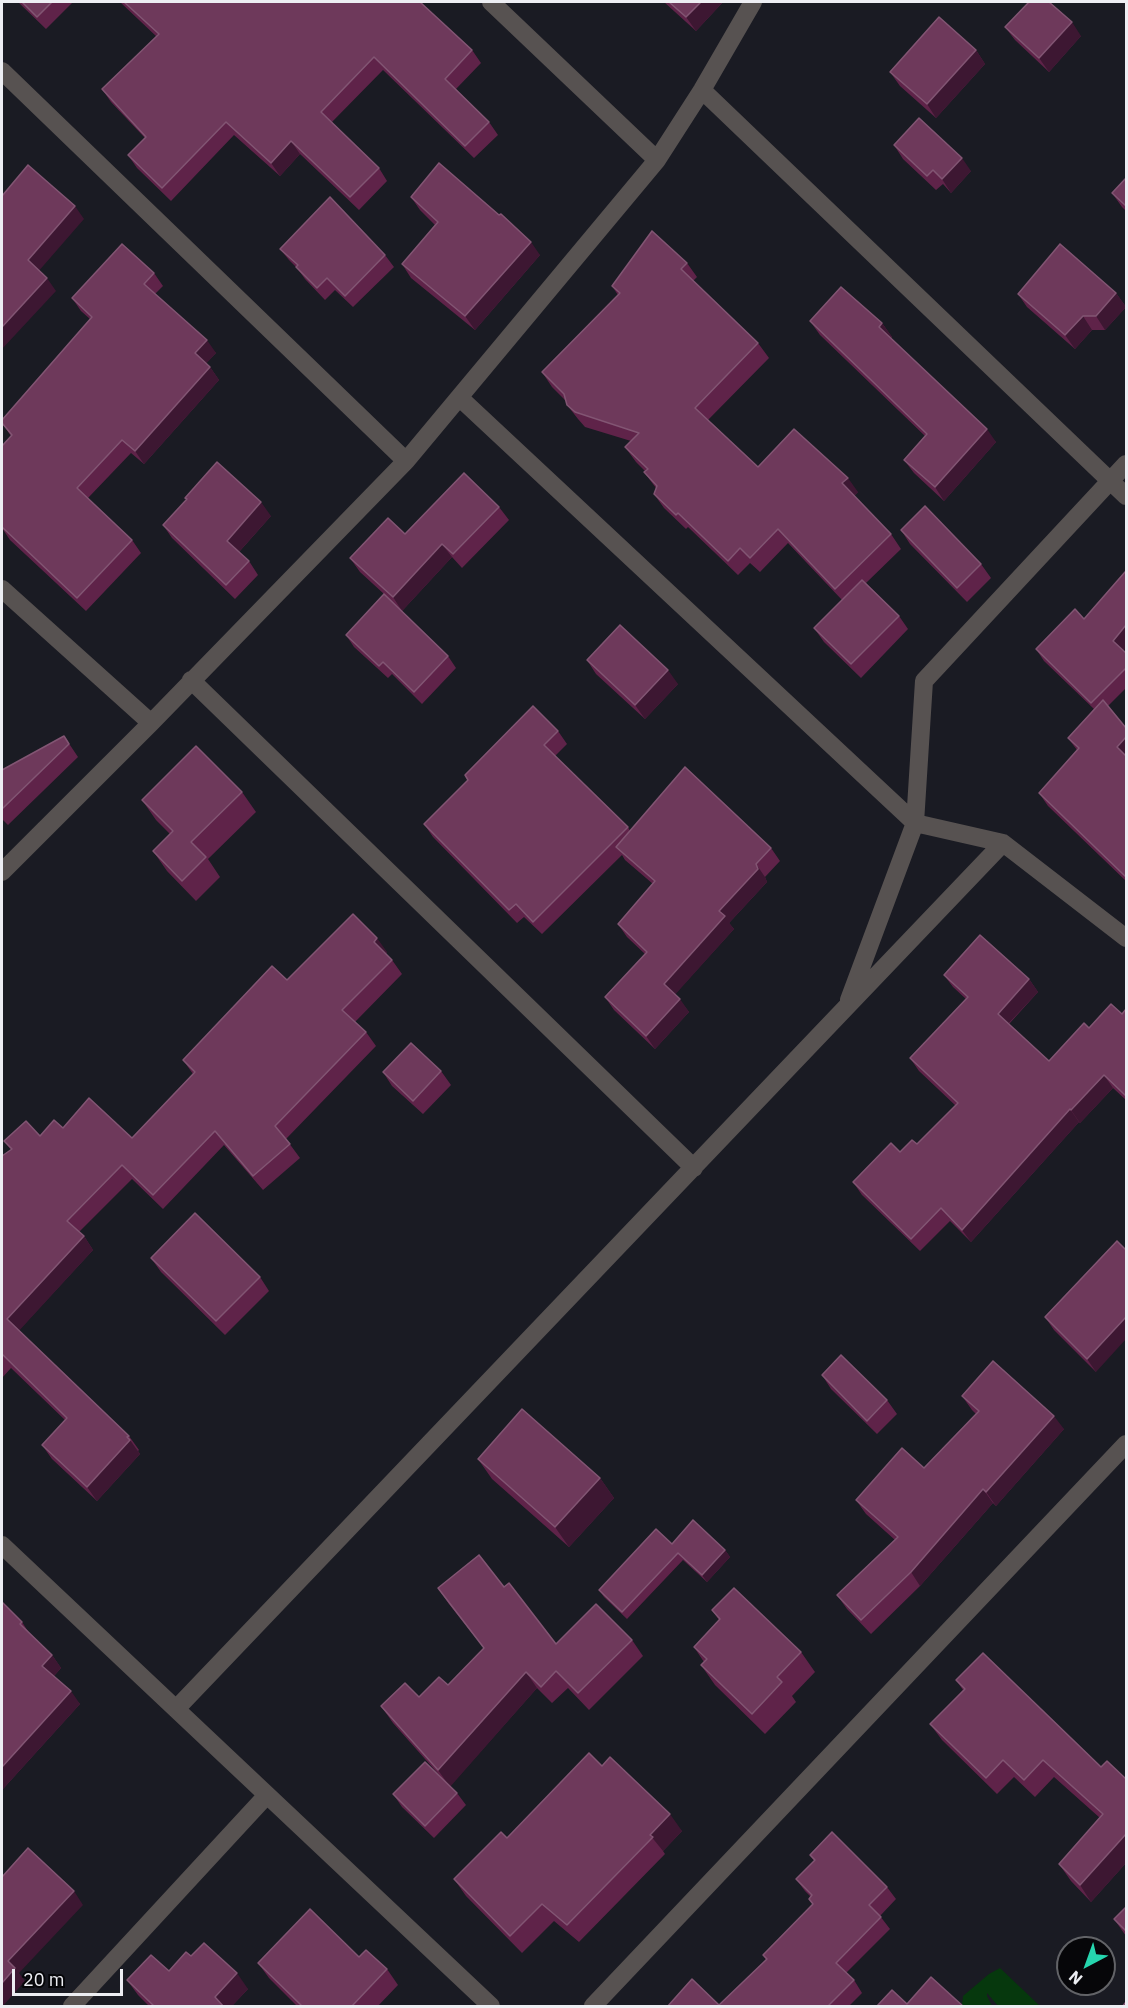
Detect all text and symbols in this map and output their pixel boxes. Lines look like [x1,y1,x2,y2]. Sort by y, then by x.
north arrow [1056,1936,1116,1996]
scale bar [15,1957,126,1995]
text: N [1065,1967,1086,1989]
text: 20 m [23,1968,65,1991]

